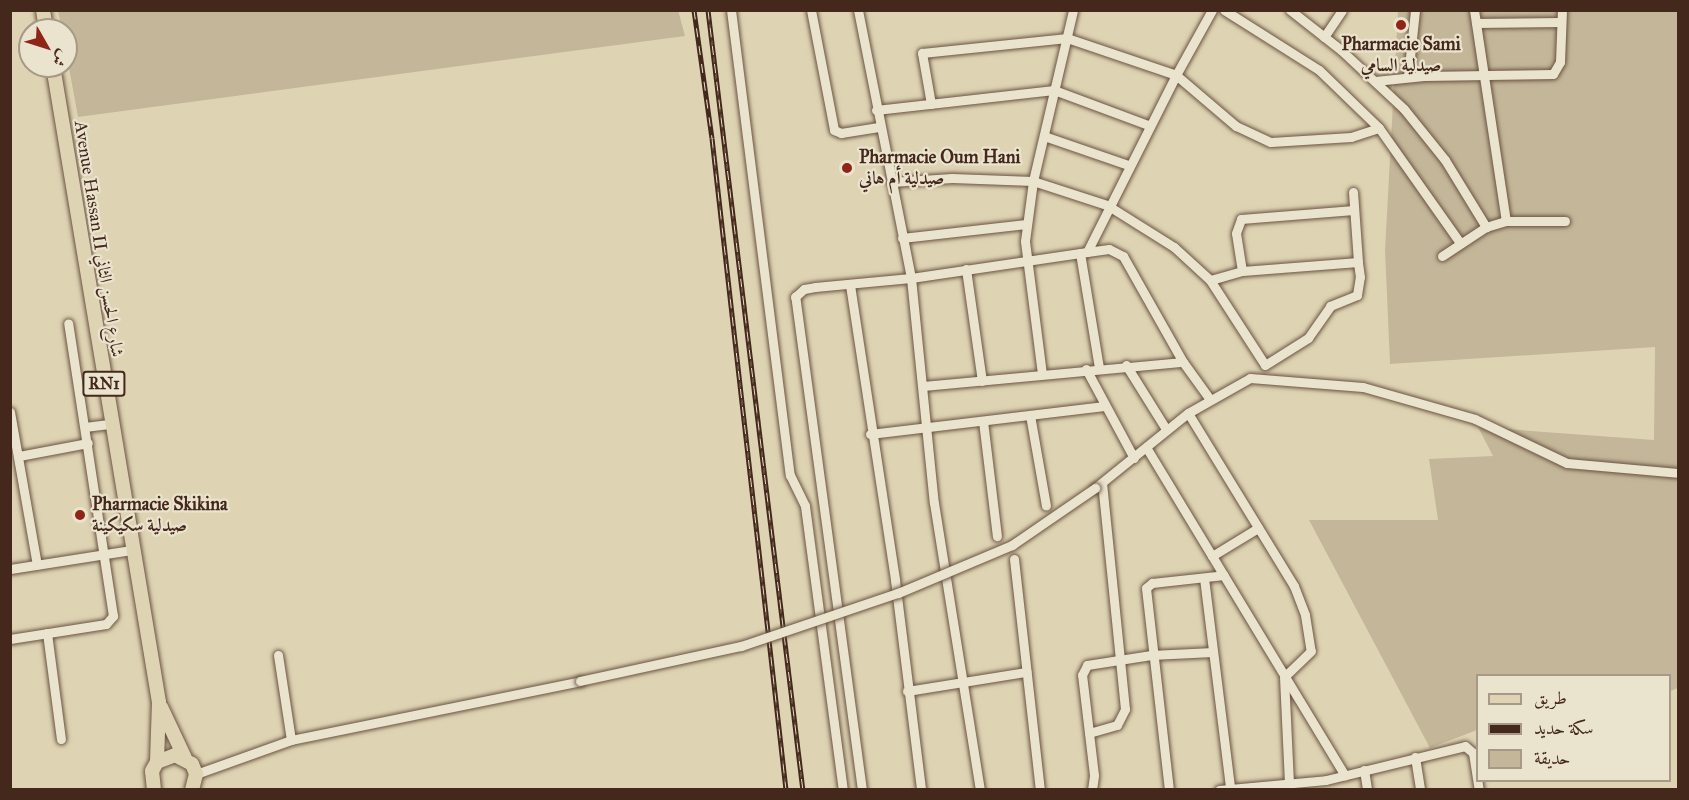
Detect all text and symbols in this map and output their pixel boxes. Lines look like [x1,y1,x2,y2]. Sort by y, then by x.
north arrow [18,18,78,78]
marker: Pharmacie Sami صيدلية السامي [1394,18,1408,32]
place label: Pharmacie Sami صيدلية السامي [1341,34,1461,76]
text: ش [48,46,73,71]
street label: Avenue Hassan II شارع الحسن الثاني [70,119,128,359]
place label: Pharmacie Oum Hani صيدلية أم هاني [859,147,1020,190]
marker: Pharmacie Oum Hani صيدلية أم هاني [840,161,854,175]
road number: RN1 [82,371,126,397]
place label: Pharmacie Skikina صيدلية سكيكينة [92,494,228,536]
marker: Pharmacie Skikina صيدلية سكيكينة [73,508,87,522]
legend [1476,674,1671,782]
text: طريق [1534,687,1567,709]
text: سكة حديد [1534,717,1594,739]
text: حديقة [1534,747,1570,769]

